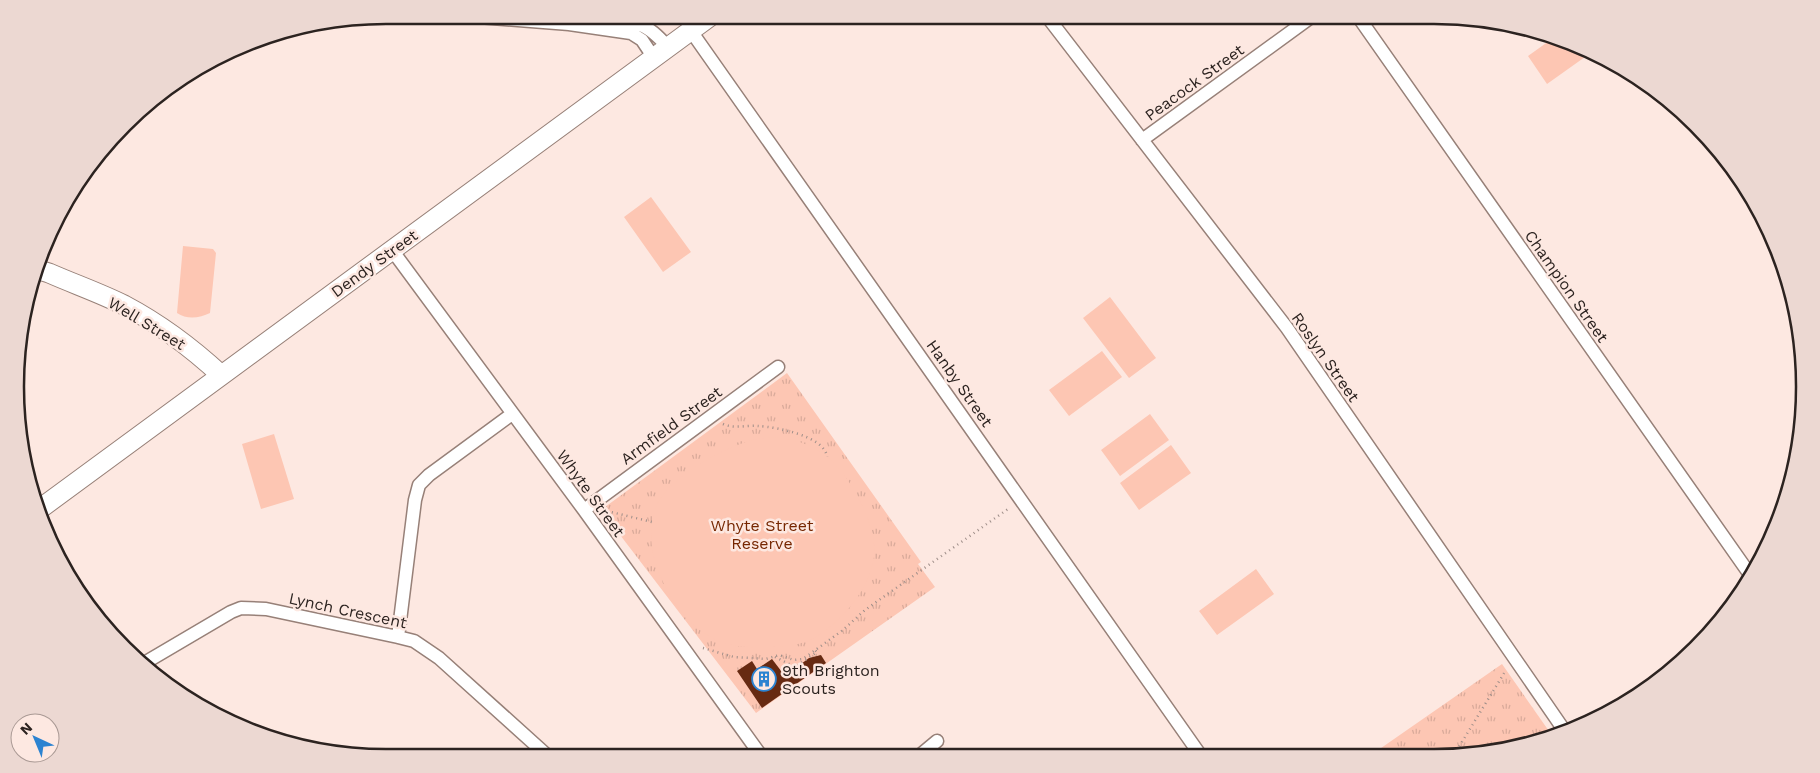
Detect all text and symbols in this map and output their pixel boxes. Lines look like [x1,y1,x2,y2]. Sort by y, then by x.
street label: Peacock Street [1141,40,1248,125]
street label: Dendy Street [327,226,421,301]
street label: Champion Street [1521,227,1613,346]
street label: Well Street [105,293,189,354]
street label: Roslyn Street [1288,309,1364,406]
street label: Hanby Street [923,336,997,431]
street label: Armfield Street [617,382,726,469]
street label: Whyte Street [553,446,629,541]
park label: Whyte Street Reserve [711,516,814,553]
street label: Lynch Crescent [287,589,409,632]
place label: 9th Brighton Scouts [782,661,880,698]
building icon: 9th Brighton Scouts [751,666,777,692]
north arrow [10,713,60,763]
text: N [17,719,35,738]

